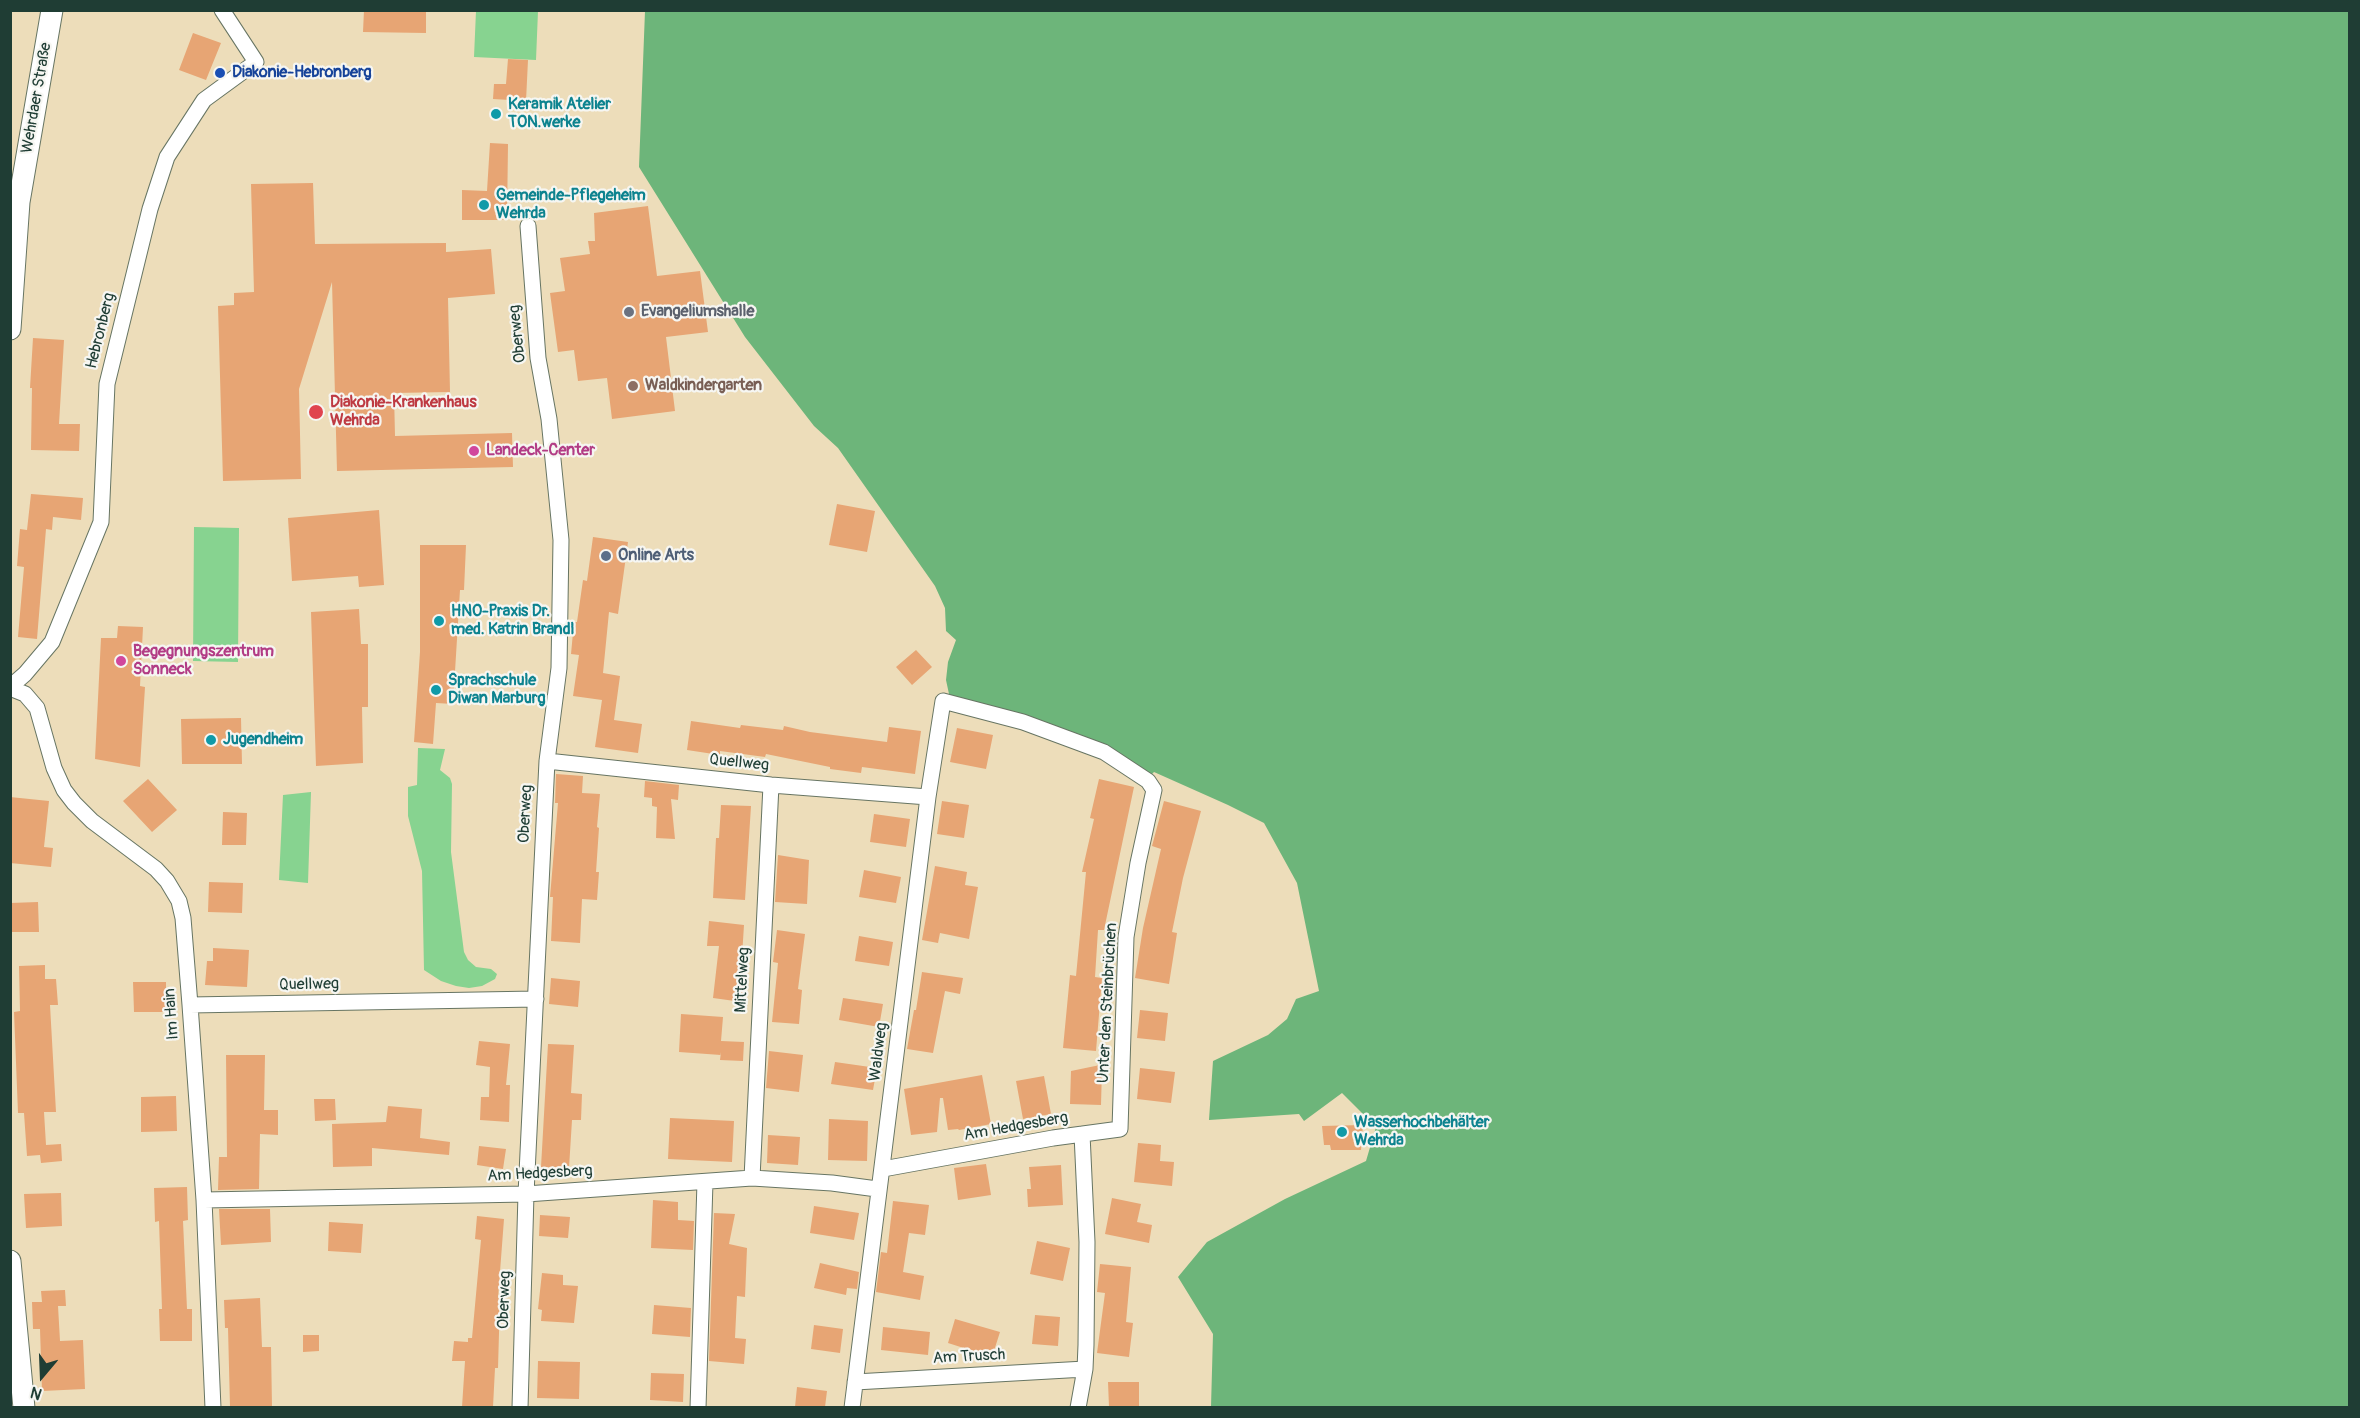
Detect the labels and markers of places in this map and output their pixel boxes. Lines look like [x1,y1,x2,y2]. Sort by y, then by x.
place label: Diakonie-Hebronberg [232,63,372,83]
marker: Diakonie-Hebronberg [213,66,227,80]
place label: Keramik Atelier TON.werke [508,95,611,133]
marker: Keramik Atelier TON.werke [489,107,503,121]
place label: Gemeinde-Pflegeheim Wehrda [496,186,646,224]
marker: Gemeinde-Pflegeheim Wehrda [477,198,491,212]
place label: Evangeliumshalle [641,302,754,322]
marker: Evangeliumshalle [622,305,636,319]
place label: Waldkindergarten [645,376,762,396]
marker: Waldkindergarten [626,379,640,393]
place label: Diakonie-Krankenhaus Wehrda [330,393,477,431]
marker: Diakonie-Krankenhaus Wehrda [307,403,325,421]
place label: Landeck-Center [486,441,595,461]
marker: Landeck-Center [467,444,481,458]
place label: Online Arts [618,546,694,566]
marker: Online Arts [599,549,613,563]
place label: HNO-Praxis Dr. med. Katrin Brandl [451,602,574,640]
marker: HNO-Praxis Dr. med. Katrin Brandl [432,614,446,628]
place label: Begegnungszentrum Sonneck [133,642,274,680]
marker: Begegnungszentrum Sonneck [114,654,128,668]
place label: Sprachschule Diwan Marburg [448,671,546,709]
marker: Sprachschule Diwan Marburg [429,683,443,697]
place label: Jugendheim [223,730,303,750]
marker: Jugendheim [204,733,218,747]
place label: Wasserhochbehälter Wehrda [1354,1113,1489,1151]
marker: Wasserhochbehälter Wehrda [1335,1125,1349,1139]

